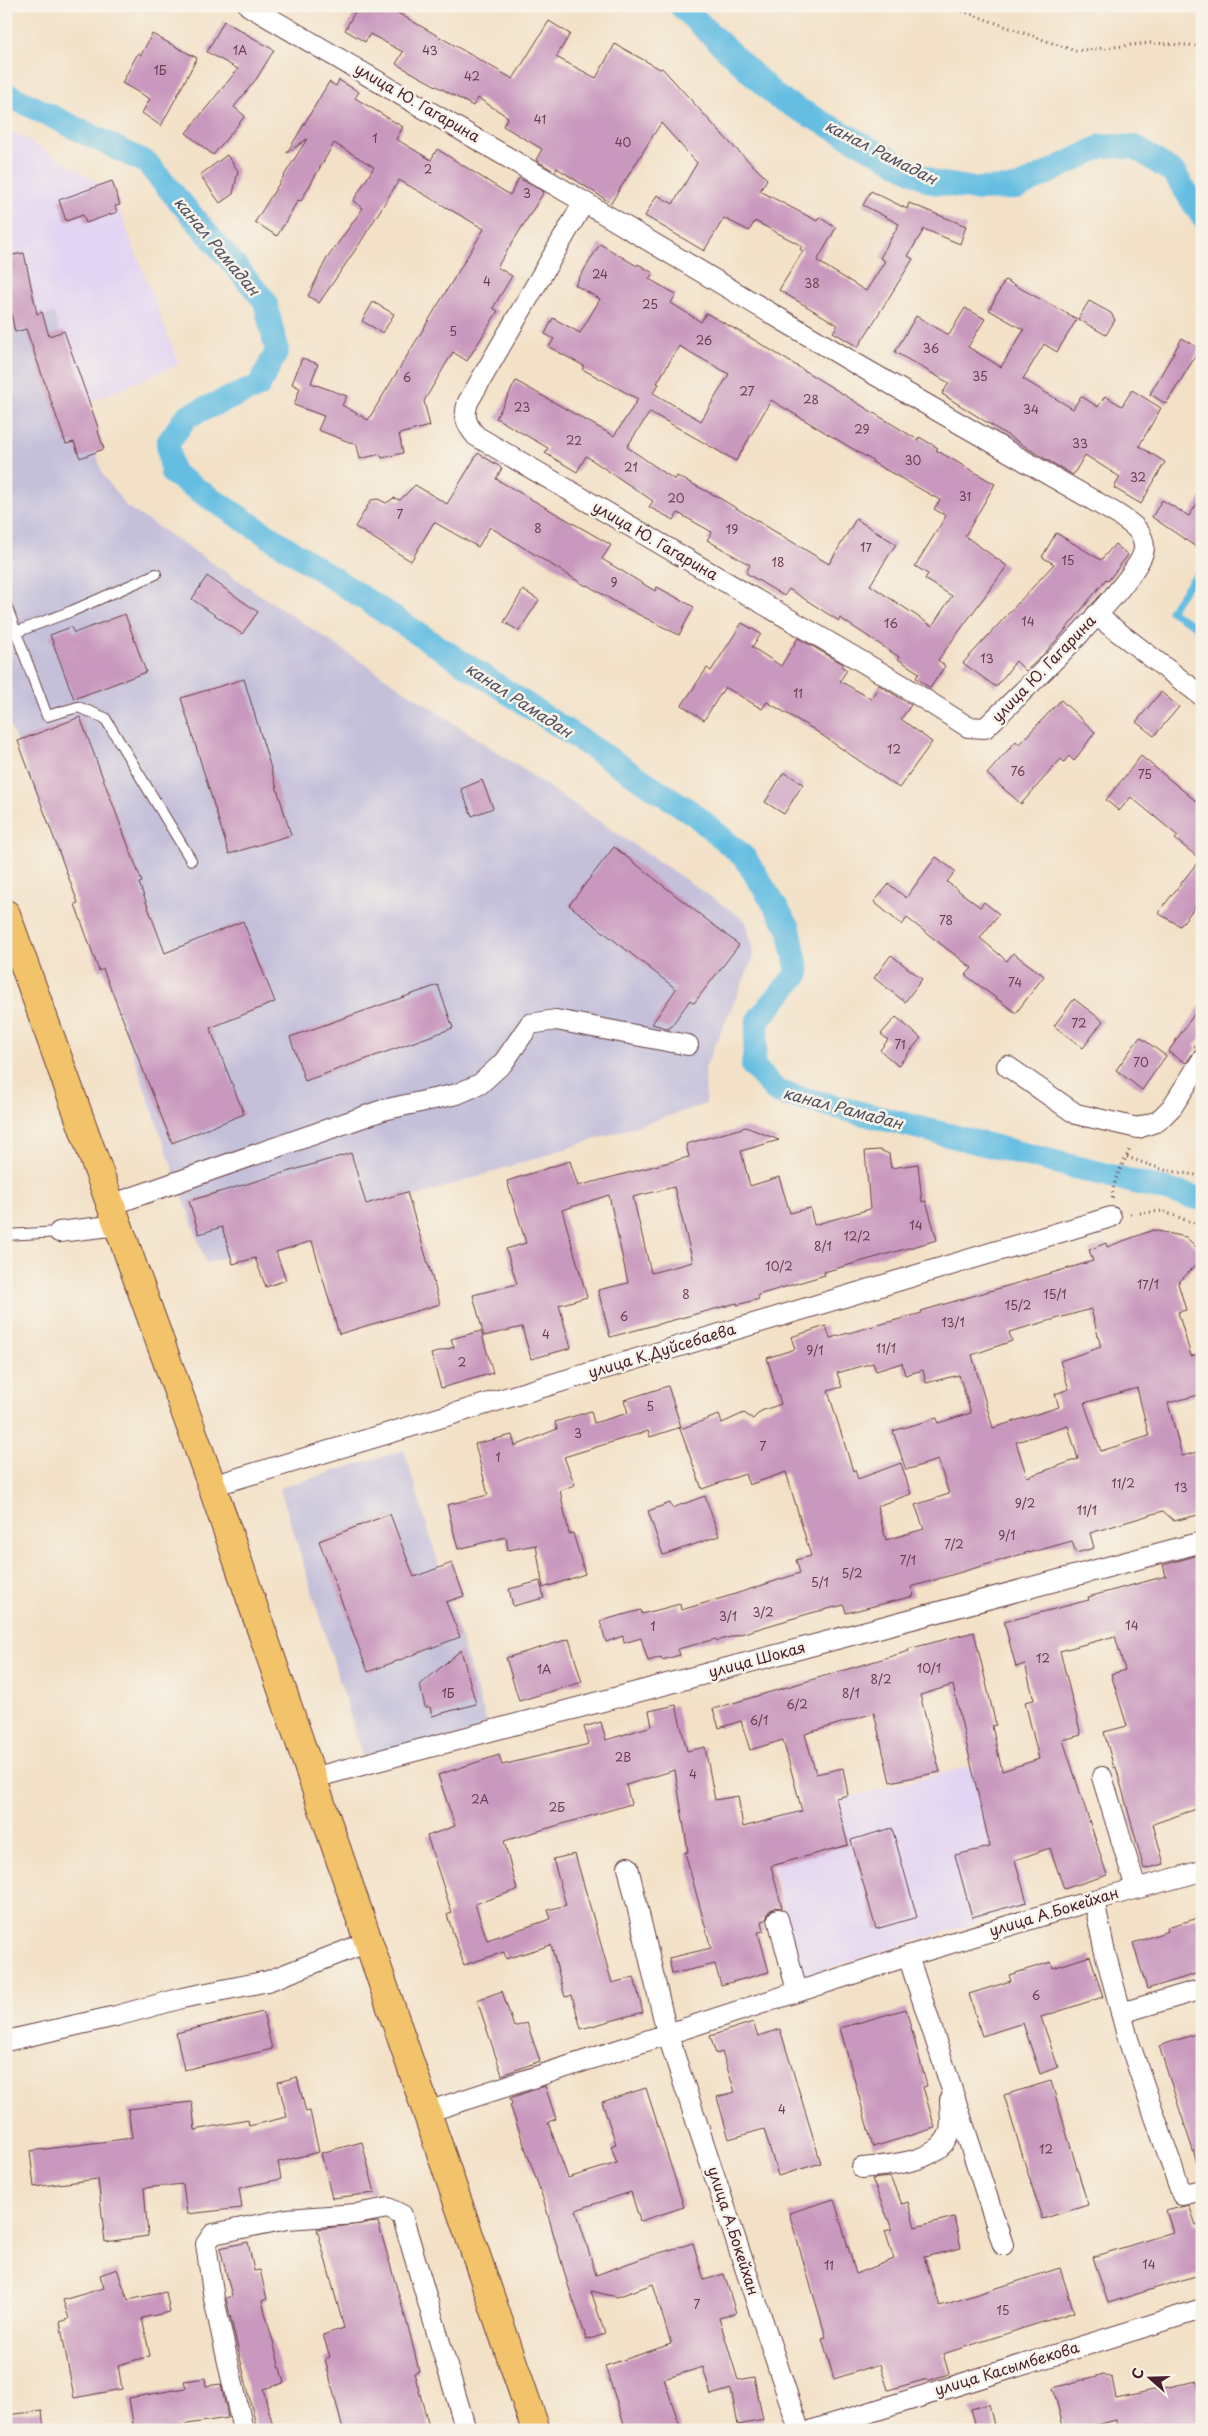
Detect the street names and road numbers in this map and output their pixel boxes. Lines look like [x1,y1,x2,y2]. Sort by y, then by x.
street label: улица Ю. Гагарина [351,56,485,147]
street label: улица Ю. Гагарина [589,494,723,585]
street label: улица Ю. Гагарина [985,609,1101,727]
street label: улица К.Дуйсебаева [585,1316,739,1383]
street label: улица Шокая [706,1635,808,1683]
street label: улица А.Бокейхан [986,1880,1121,1941]
street label: улица А.Бокейхан [703,2163,766,2298]
street label: улица Касымбекова [932,2334,1082,2400]

